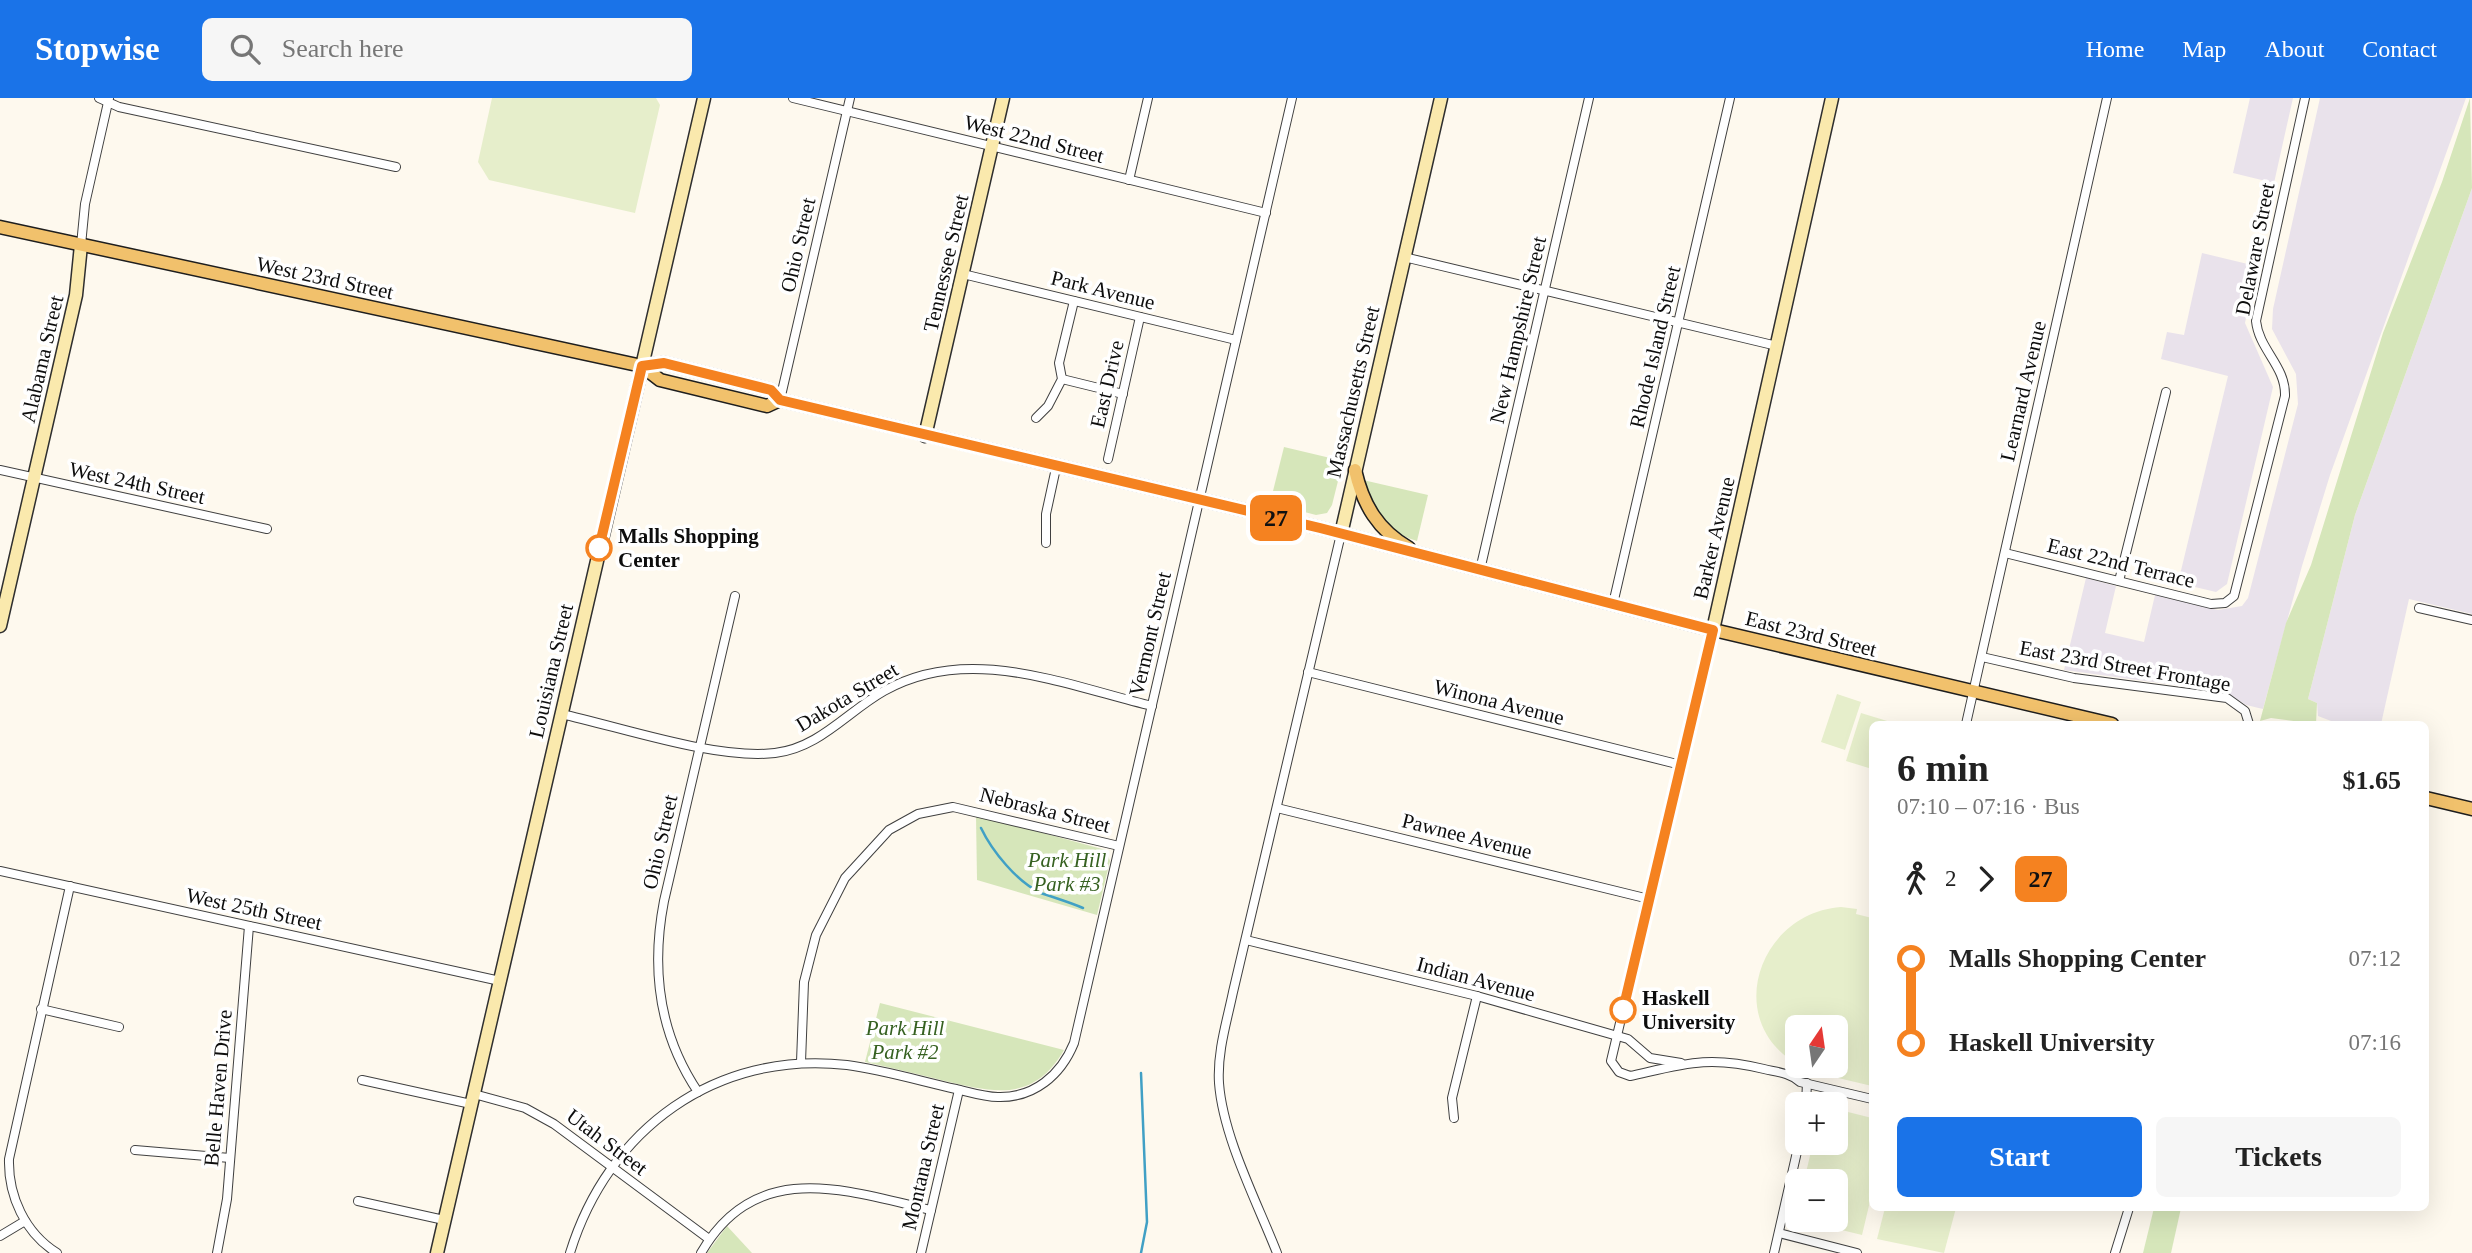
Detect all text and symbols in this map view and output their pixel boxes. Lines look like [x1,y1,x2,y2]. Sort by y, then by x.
search box [202,18,692,81]
icon: search [226,30,264,68]
text: Stopwise [35,31,160,67]
text: Search here [282,34,404,63]
text: Home [2086,36,2144,62]
text: Map [2182,36,2226,62]
text: About [2264,36,2324,62]
text: Contact [2362,36,2437,62]
street label: West 22nd Street [962,110,1106,168]
street label: Delaware Street [2230,180,2280,317]
street label: Tennessee Street [919,192,973,334]
street label: Ohio Street [775,195,821,295]
street label: New Hampshire Street [1485,234,1551,426]
street label: West 23rd Street [254,252,396,304]
street label: Rhode Island Street [1625,263,1685,430]
street label: Park Avenue [1049,265,1157,315]
street label: Alabama Street [16,293,68,425]
street label: Massachusetts Street [1322,304,1384,480]
street label: Learnard Avenue [1995,318,2051,464]
street label: East Drive [1085,338,1129,430]
street label: West 24th Street [67,457,207,509]
street label: Barker Avenue [1688,474,1740,602]
line badge: 27 [1244,495,1308,541]
text: 27 [1264,505,1288,531]
place label: Malls Shopping Center [618,524,759,572]
street label: East 22nd Terrace [2045,533,2197,593]
marker: Malls Shopping Center [586,535,612,561]
street label: Vermont Street [1124,569,1176,698]
street label: Louisiana Street [524,601,578,740]
street label: East 23rd Street [1743,606,1879,662]
street label: East 23rd Street Frontage [2018,636,2232,696]
street label: Dakota Street [792,657,903,737]
street label: Winona Avenue [1431,674,1567,730]
text: 6 min [1897,747,1989,789]
text: $1.65 [2343,766,2401,795]
street label: Nebraska Street [977,782,1113,838]
street label: Ohio Street [637,792,683,892]
text: 07:10 – 07:16 · Bus [1897,794,2080,819]
street label: Pawnee Avenue [1399,808,1535,864]
park label: Park Hill Park #3 [1027,848,1107,896]
icon: walk [1897,860,1935,898]
icon: forward [1967,860,2005,898]
text: 2 [1945,866,1957,891]
text: 27 [2029,866,2053,892]
street label: West 25th Street [184,883,324,935]
text: Malls Shopping Center [1949,944,2206,973]
text: 07:12 [2349,946,2401,971]
street label: Indian Avenue [1414,952,1538,1006]
place label: Haskell University [1642,986,1736,1034]
marker: Haskell University [1610,997,1636,1023]
street label: Belle Haven Drive [199,1009,237,1167]
north arrow [1785,1015,1848,1078]
map controls [1785,1015,1848,1232]
park label: Park Hill Park #2 [865,1016,945,1064]
text: Haskell University [1949,1028,2155,1057]
text: 07:16 [2349,1030,2401,1055]
button: + [1785,1092,1848,1155]
street label: Montana Street [897,1101,949,1232]
street label: Utah Street [562,1104,652,1180]
button: Start [1897,1117,2142,1197]
button: Tickets [2156,1117,2401,1197]
button: − [1785,1169,1848,1232]

